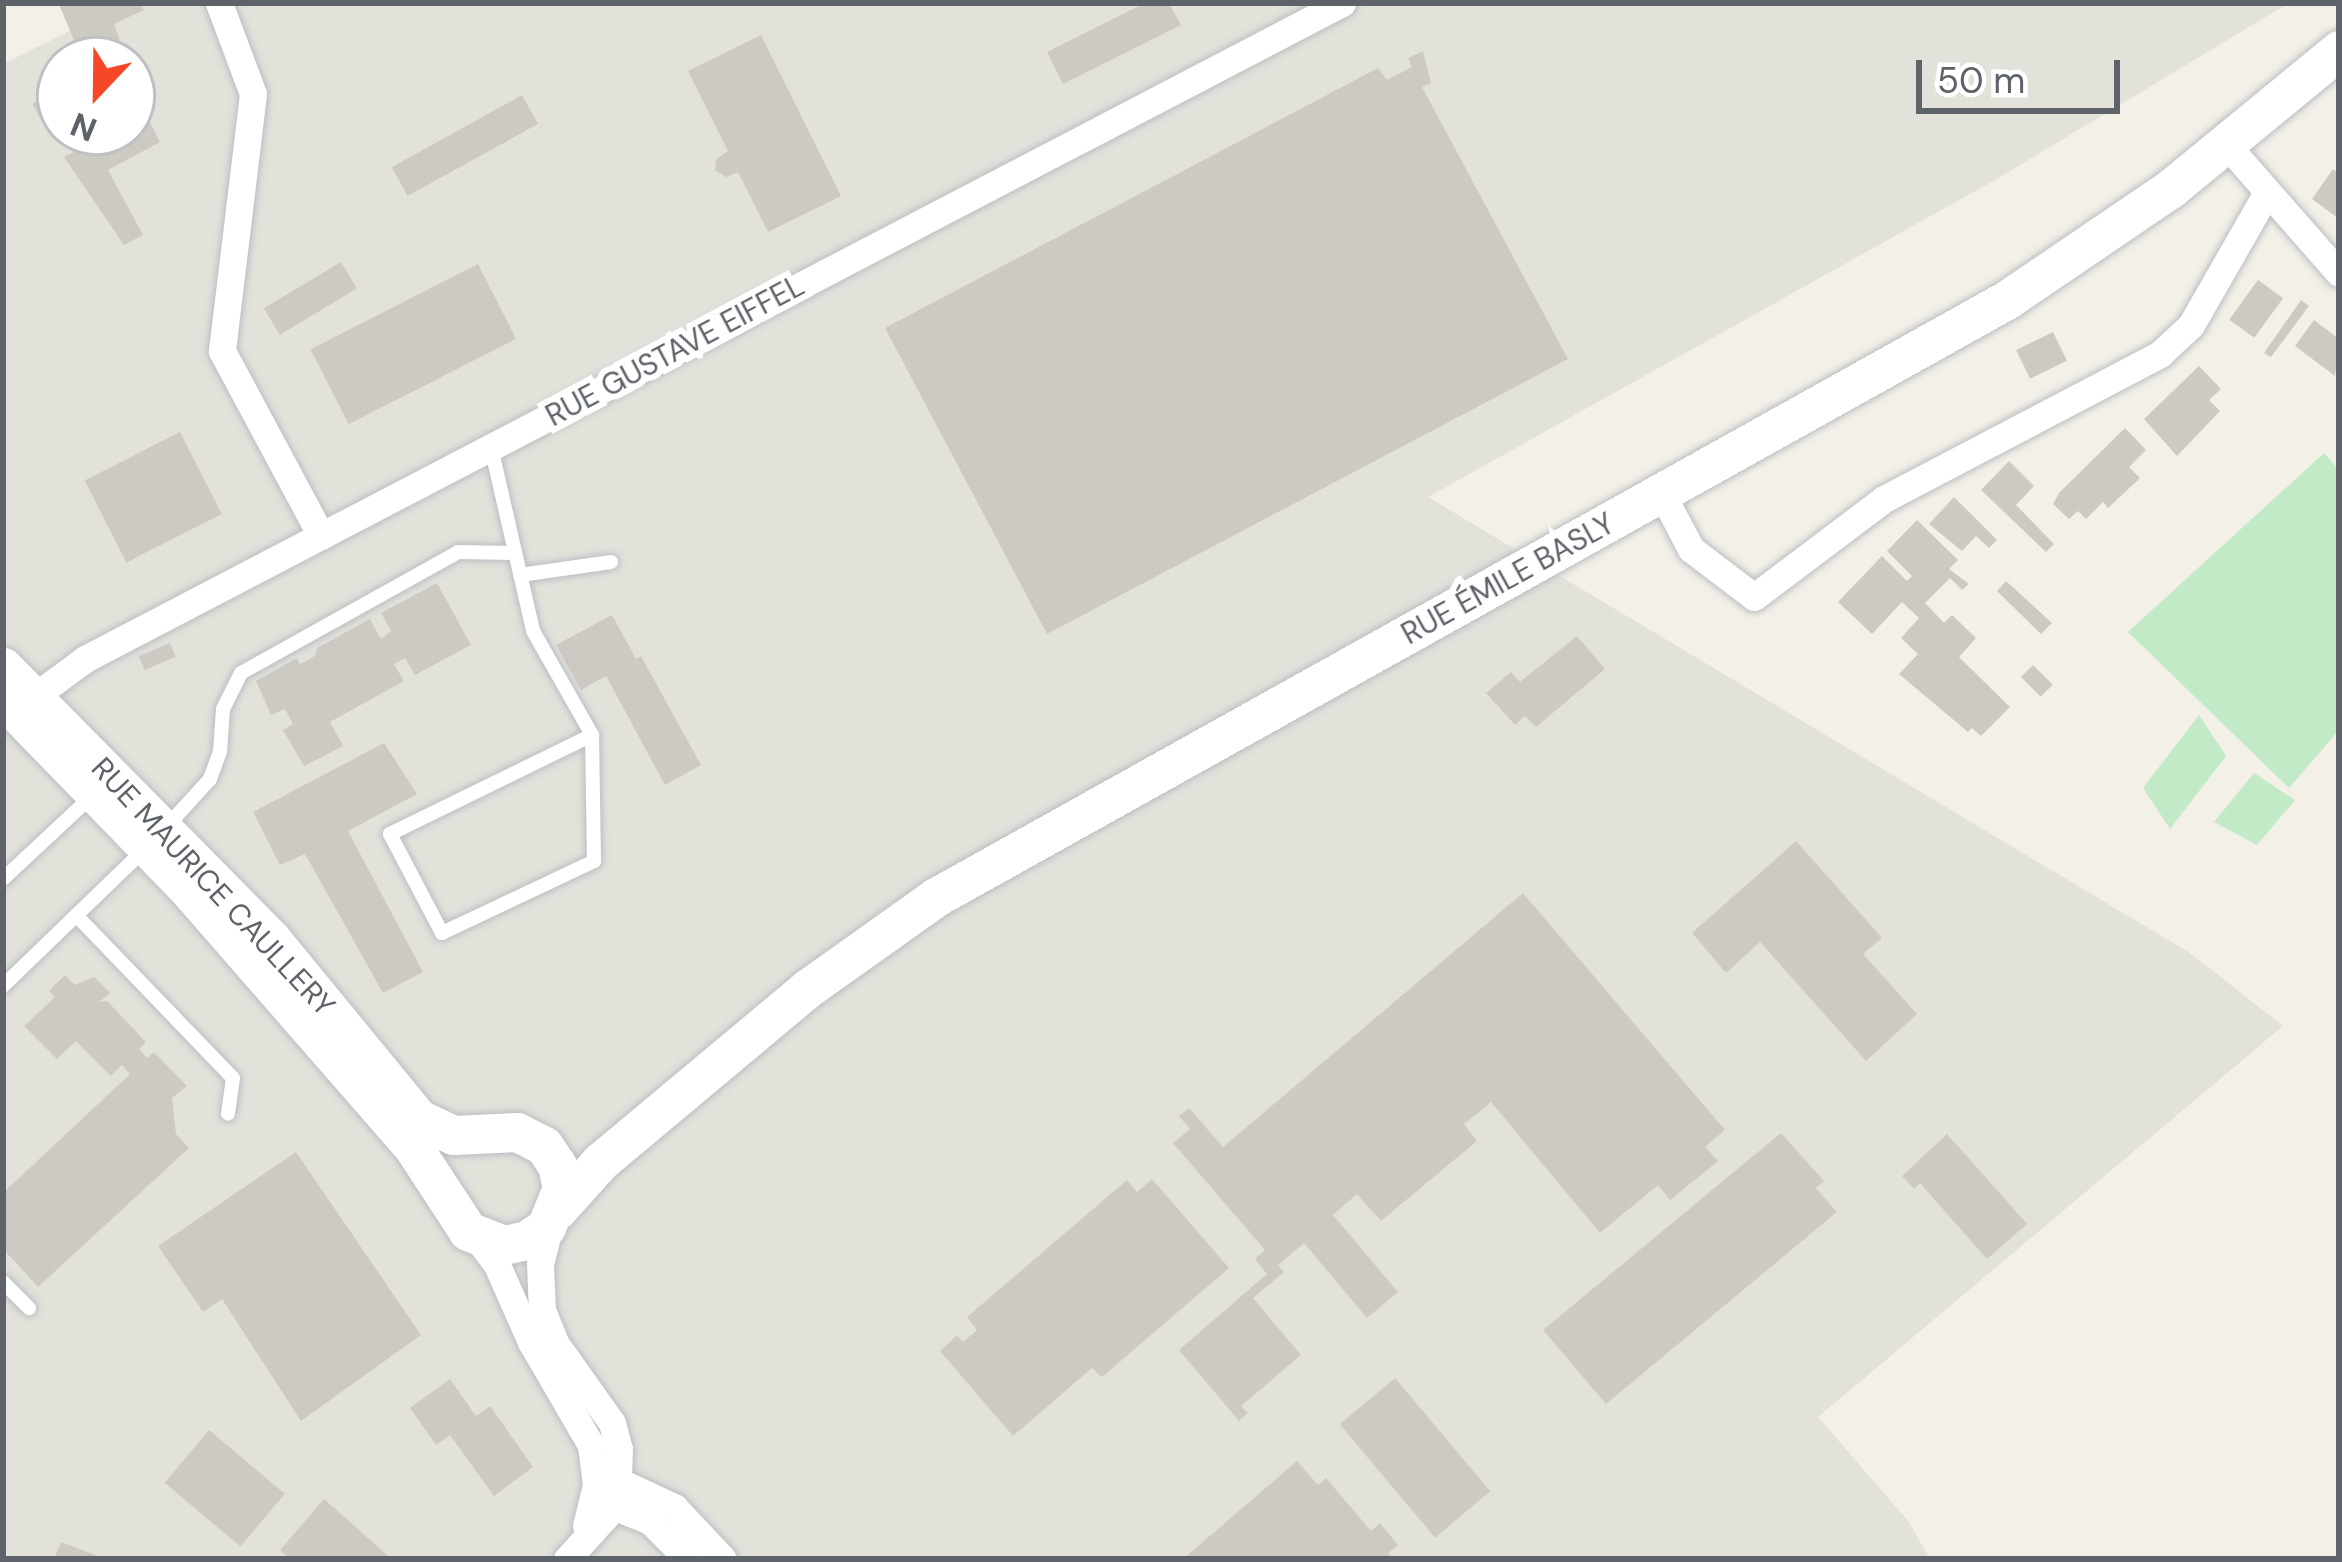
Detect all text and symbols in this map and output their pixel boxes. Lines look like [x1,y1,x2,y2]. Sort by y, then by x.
north arrow [36,36,156,156]
scale bar [1922,36,2126,110]
text: 50 m [1937,57,2025,104]
text: N [64,103,103,152]
street label: RUE GUSTAVE EIFFEL [540,268,810,434]
street label: RUE ÉMILE BASLY [1395,506,1621,652]
street label: RUE MAURICE CAULLERY [84,750,342,1024]

